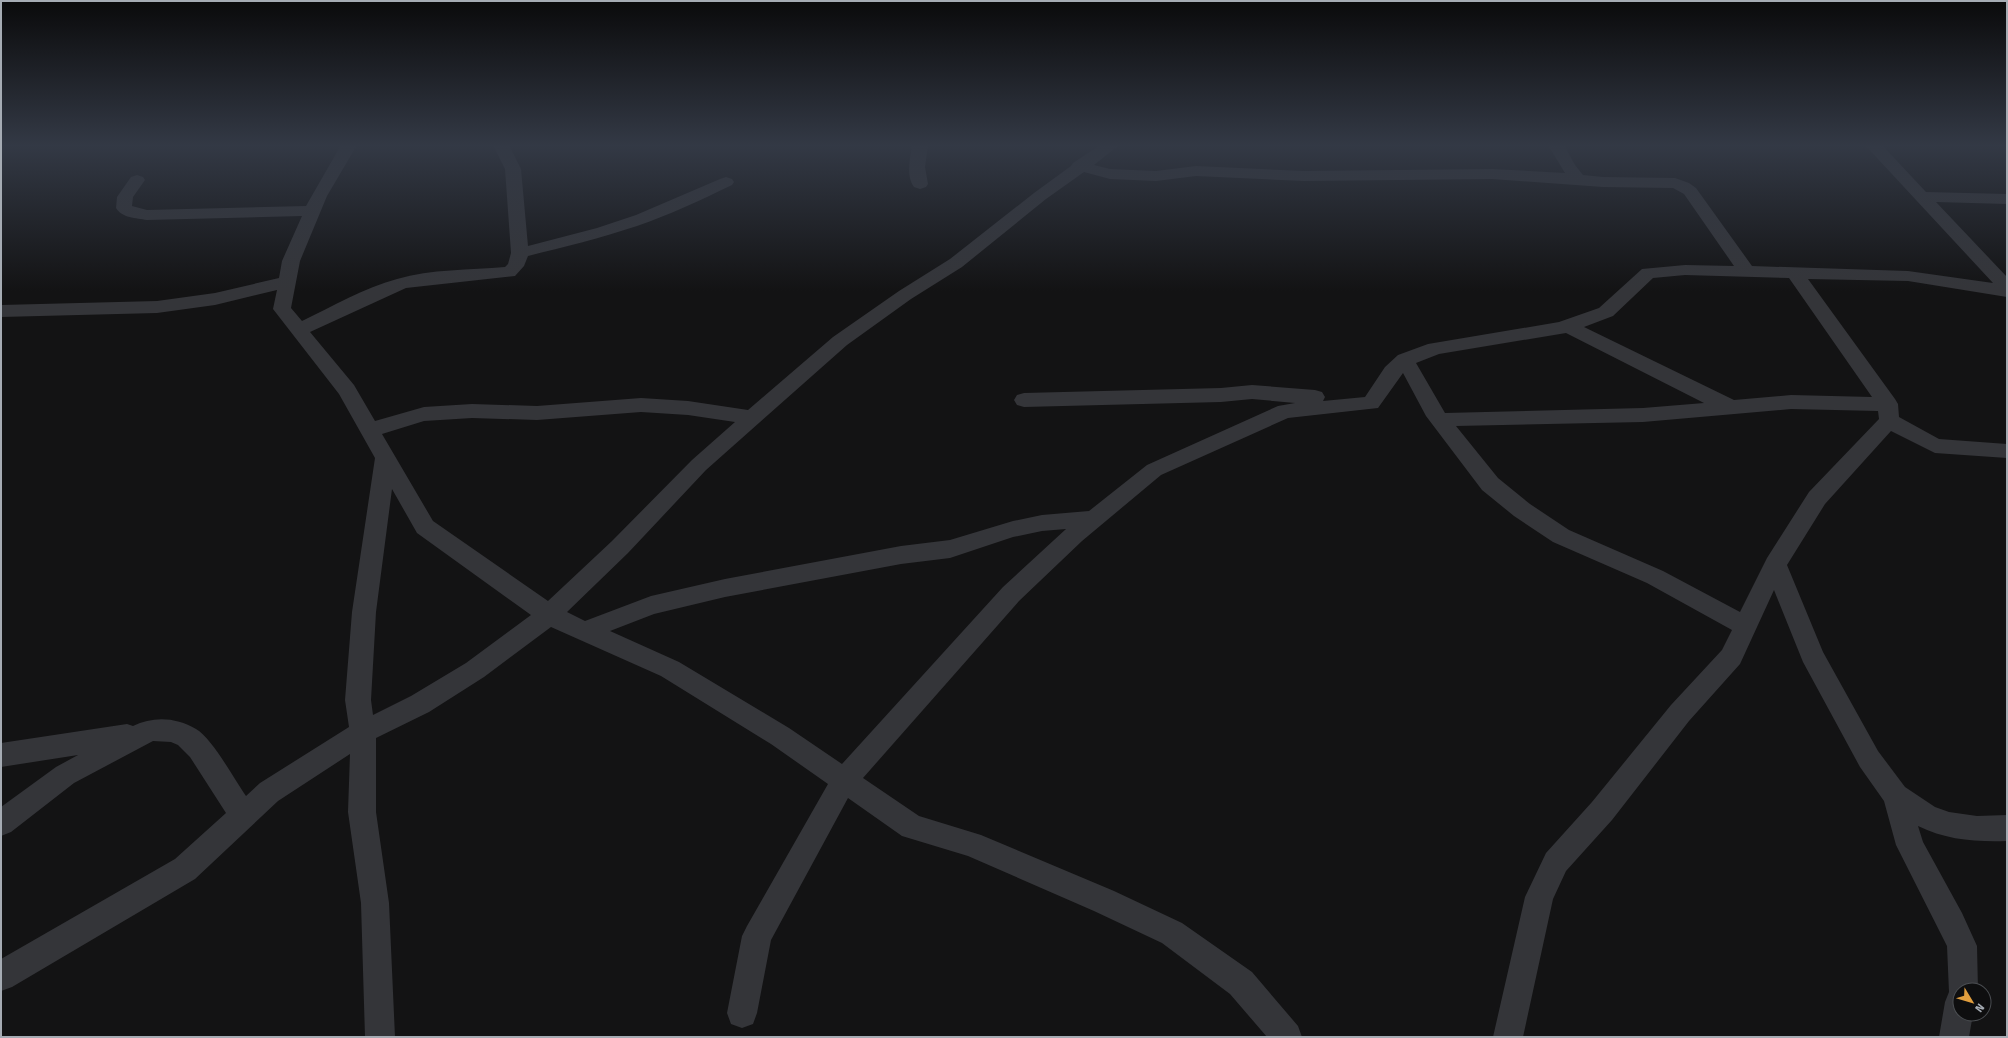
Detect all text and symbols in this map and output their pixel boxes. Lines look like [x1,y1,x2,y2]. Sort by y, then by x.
north arrow [1952,982,1992,1022]
text: N [1972,1001,1987,1015]

